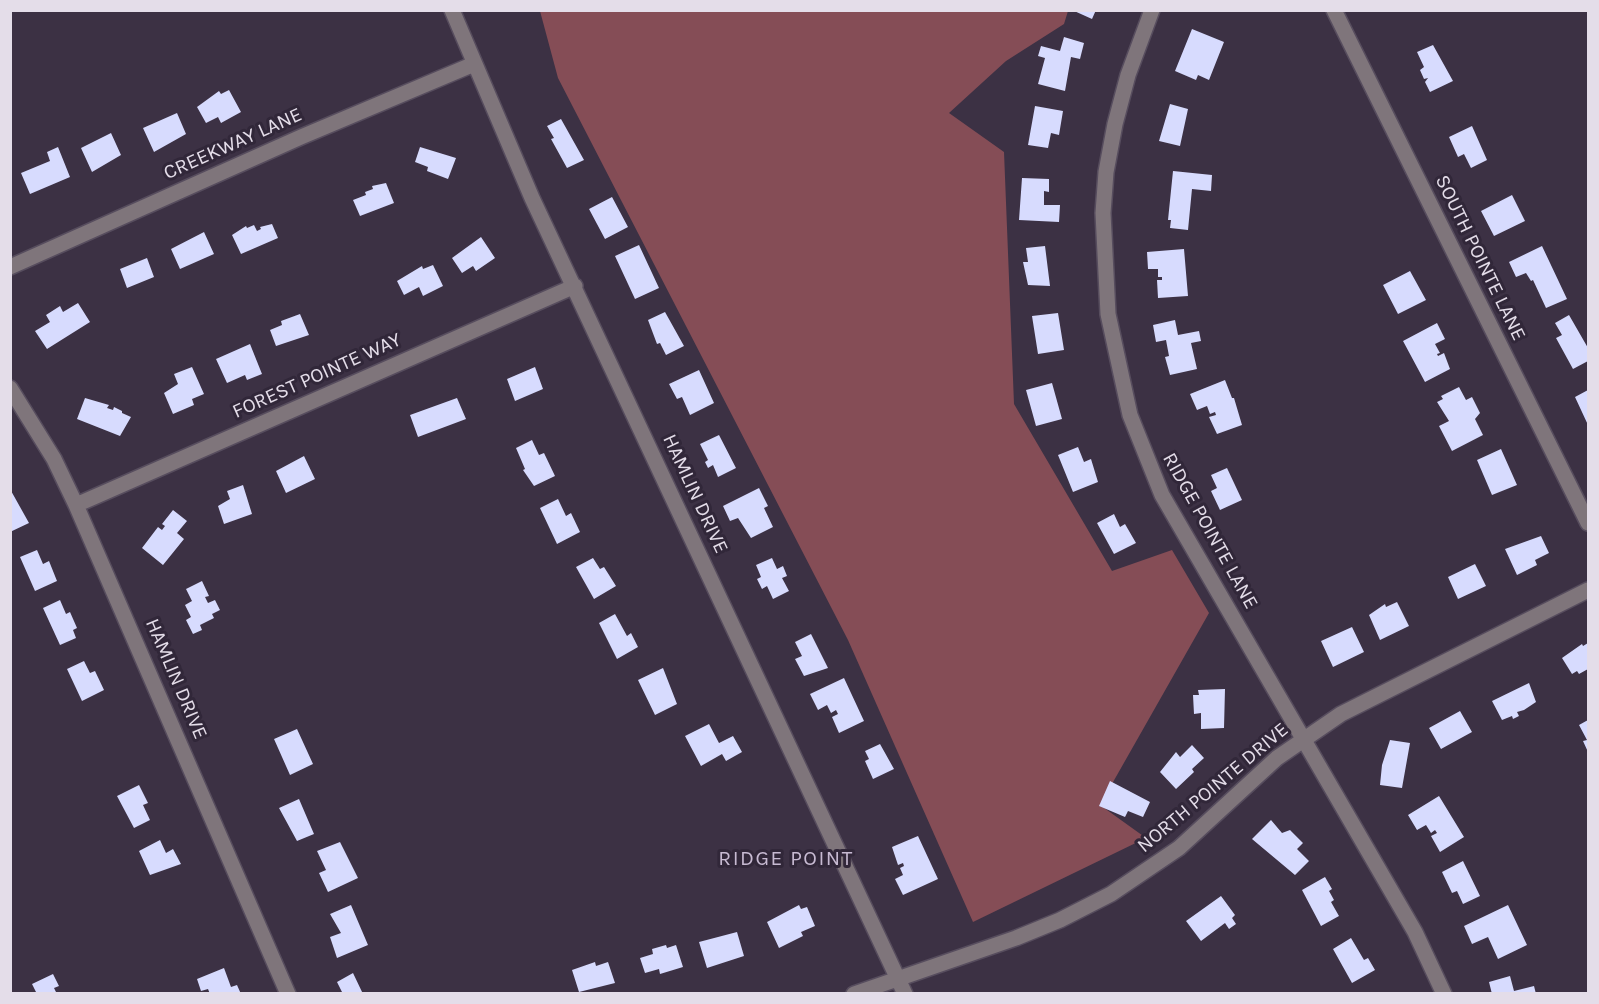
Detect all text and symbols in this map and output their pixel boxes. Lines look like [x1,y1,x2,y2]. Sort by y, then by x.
street label: CREEKWAY LANE [160,103,306,185]
street label: SOUTH POINTE LANE [1429,171,1531,345]
street label: FOREST POINTE WAY [229,328,405,424]
street label: HAMLIN DRIVE [657,431,733,557]
street label: RIDGE POINTE LANE [1157,449,1263,613]
street label: HAMLIN DRIVE [140,615,212,743]
street label: NORTH POINTE DRIVE [1133,718,1293,858]
district label: RIDGE POINT [718,846,854,872]

